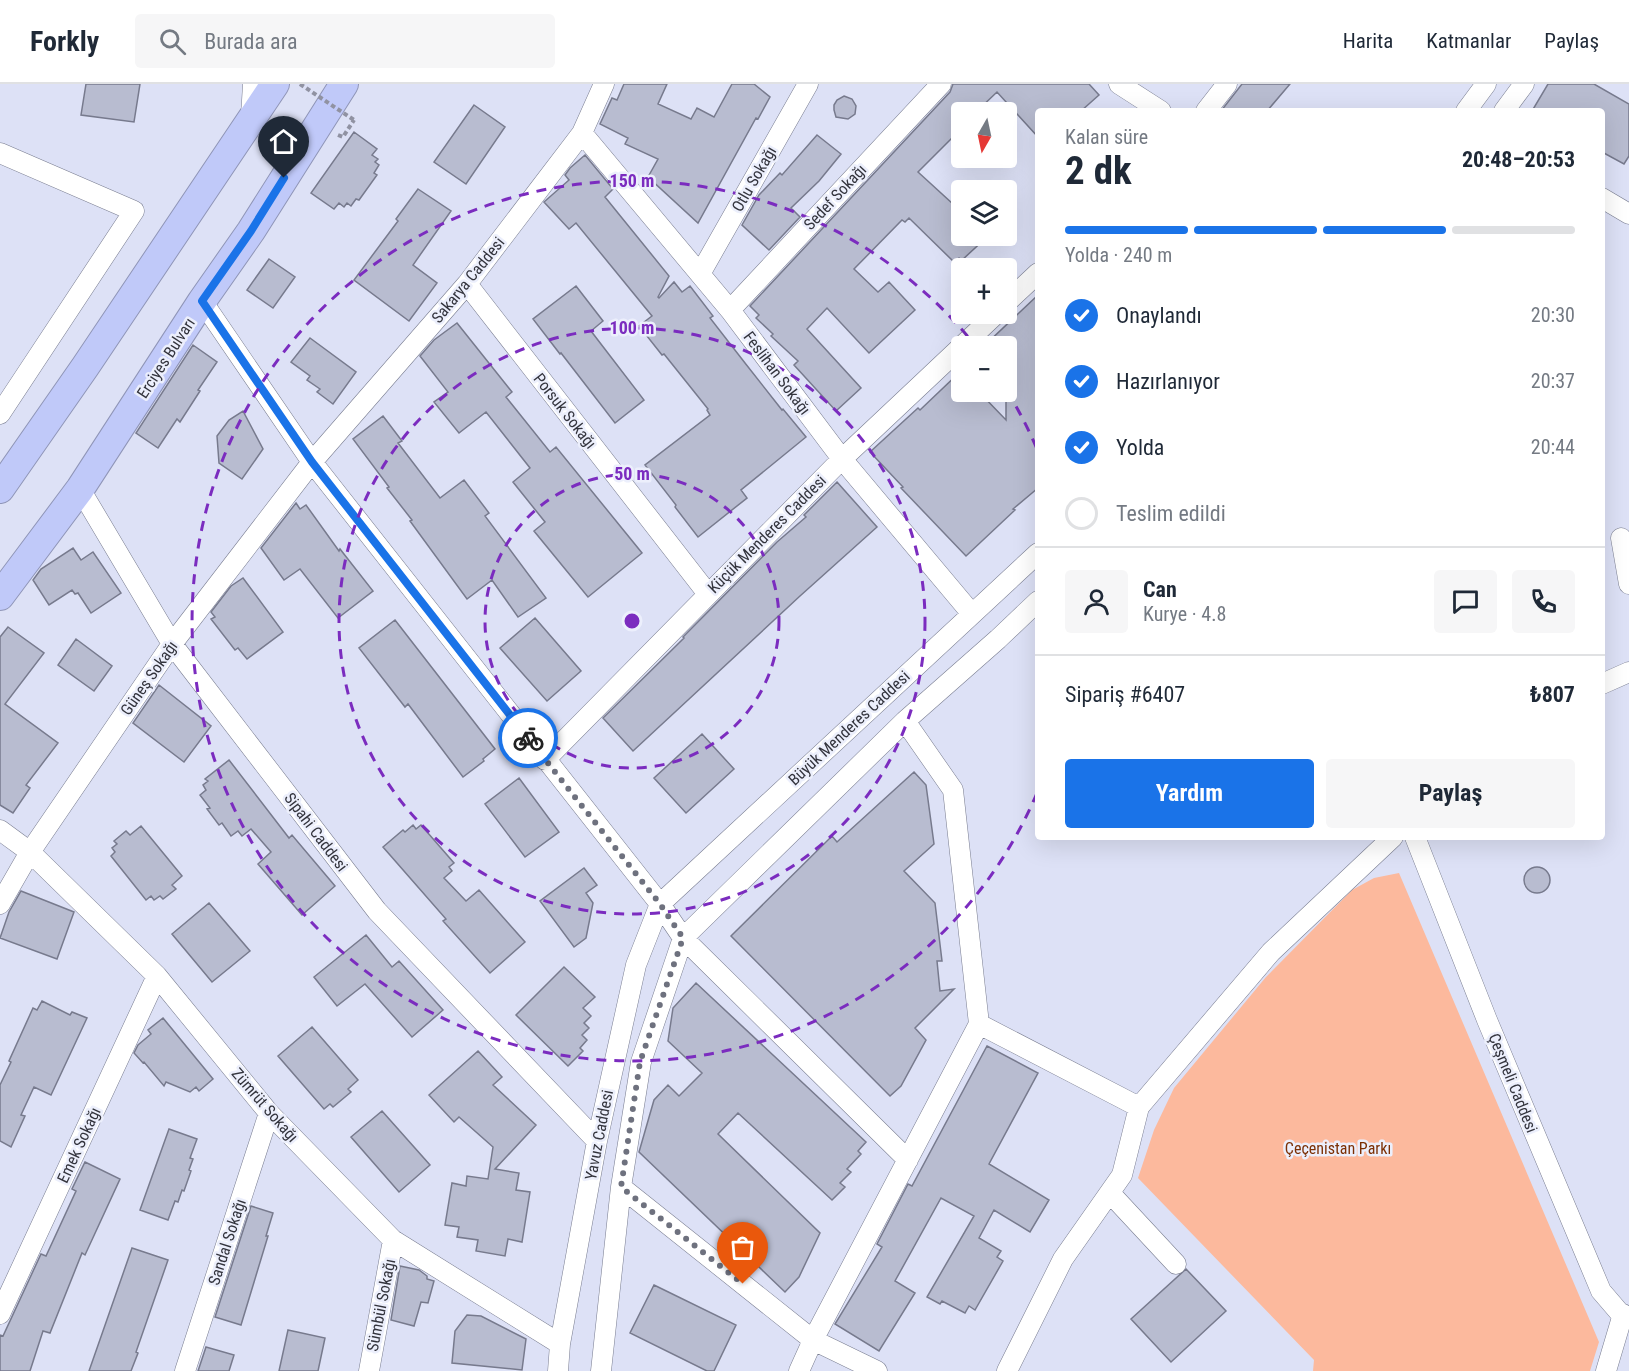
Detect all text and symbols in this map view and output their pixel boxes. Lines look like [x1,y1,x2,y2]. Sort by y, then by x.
search box [135,14,555,68]
text: Forkly [30,25,99,58]
icon: search [156,25,189,58]
text: Burada ara [204,29,297,54]
text: Harita [1343,29,1393,53]
text: Katmanlar [1426,29,1511,53]
text: Paylaş [1544,29,1599,53]
north arrow [951,102,1017,168]
map controls [951,102,1017,402]
pin [258,116,309,178]
icon: home [267,125,300,158]
text: Kalan süre [1065,125,1148,149]
street label: Otlu Sokağı [728,143,780,215]
text: 20:48–20:53 [1462,147,1575,172]
text: 2 dk [1065,148,1132,194]
street label: Sedef Sokağı [800,160,870,234]
text: 150 m [610,170,654,191]
button: layers [951,180,1017,246]
street label: Sakarya Caddesi [428,233,508,327]
text: Yolda · 240 m [1065,243,1172,267]
button: + [951,258,1017,324]
icon: check [1065,299,1098,332]
text: Onaylandı [1116,303,1202,328]
text: 20:30 [1531,303,1575,327]
street label: Erciyes Bulvarı [133,314,199,402]
text: 100 m [610,317,654,338]
street label: Feslihan Sokağı [740,328,814,418]
button: − [951,336,1017,402]
icon: check [1065,365,1098,398]
text: Hazırlanıyor [1116,369,1220,394]
text: 20:37 [1531,369,1575,393]
street label: Porsuk Sokağı [530,370,600,452]
icon: check [1065,431,1098,464]
text: Yolda [1116,435,1164,460]
text: 20:44 [1531,435,1575,459]
text: 50 m [614,463,650,484]
street label: Küçük Menderes Caddesi [704,471,830,597]
text: Teslim edildi [1116,501,1226,526]
button: person [1065,570,1128,633]
button: chat [1434,570,1497,633]
button: phone [1512,570,1575,633]
text: Can [1143,577,1177,602]
text: Kurye · 4.8 [1143,602,1226,626]
centre of rings [622,611,642,631]
street label: Güneş Sokağı [116,637,182,719]
street label: Büyük Menderes Caddesi [784,667,914,789]
text: Sipariş #6407 [1065,682,1185,707]
text: ₺807 [1530,682,1575,707]
courier [498,708,558,768]
icon: bike [512,722,545,755]
button: Yardım [1065,759,1314,828]
button: Paylaş [1326,759,1575,828]
street label: Sipahi Caddesi [280,789,352,875]
street label: Çeşmeli Caddesi [1484,1031,1542,1135]
street label: Zümrüt Sokağı [228,1064,302,1146]
street label: Yavuz Caddesi [581,1088,617,1182]
street label: Emek Sokağı [53,1104,105,1186]
park label: Çeçenistan Parkı [1285,1139,1391,1158]
street label: Sandal Sokağı [204,1196,250,1288]
pin [717,1222,768,1284]
icon: bag [726,1231,759,1264]
street label: Sümbül Sokağı [363,1257,399,1353]

